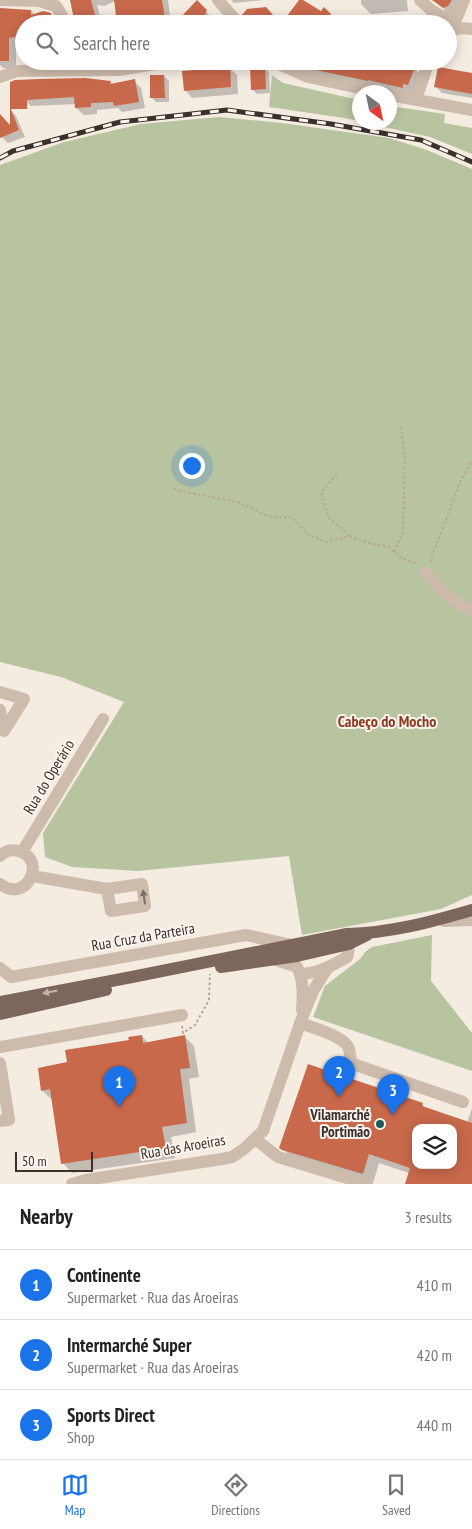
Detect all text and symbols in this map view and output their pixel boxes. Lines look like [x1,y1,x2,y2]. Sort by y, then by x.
search box [15,15,457,70]
icon: search [33,29,61,57]
text: Search here [73,31,150,55]
north arrow [352,85,397,130]
your location [179,453,205,479]
district label: Cabeço do Mocho [338,711,436,731]
street label: Rua do Operário [19,736,78,818]
one-way arrow [139,888,147,904]
street label: Rua Cruz da Parteira [90,918,196,955]
one-way arrow [42,989,58,997]
pin: 2 [323,1056,355,1097]
pin: 1 [103,1066,135,1107]
pin: 3 [377,1074,409,1115]
place label: Vilamarché Portimão [309,1105,370,1141]
marker: Vilamarché Portimão [374,1118,386,1130]
map controls [412,1124,457,1169]
button: layers [412,1124,457,1169]
street label: Rua das Aroeiras [139,1130,227,1163]
scale bar [15,1149,92,1172]
text: 50 m [22,1152,47,1170]
text: Nearby [20,1203,73,1230]
text: 3 results [405,1207,452,1227]
text: Continente [67,1263,141,1287]
text: 1 [32,1275,40,1295]
text: 410 m [417,1275,452,1295]
text: Supermarket · Rua das Aroeiras [67,1287,238,1307]
text: Intermarché Super [67,1333,192,1357]
text: 2 [32,1345,40,1365]
text: 420 m [417,1345,452,1365]
text: Supermarket · Rua das Aroeiras [67,1357,238,1377]
text: Sports Direct [67,1403,155,1427]
text: 3 [32,1415,40,1435]
text: 440 m [417,1415,452,1435]
text: Shop [67,1427,95,1447]
tab: Map [61,1471,89,1519]
tab: Directions [211,1471,260,1519]
tab: Saved [382,1471,411,1519]

